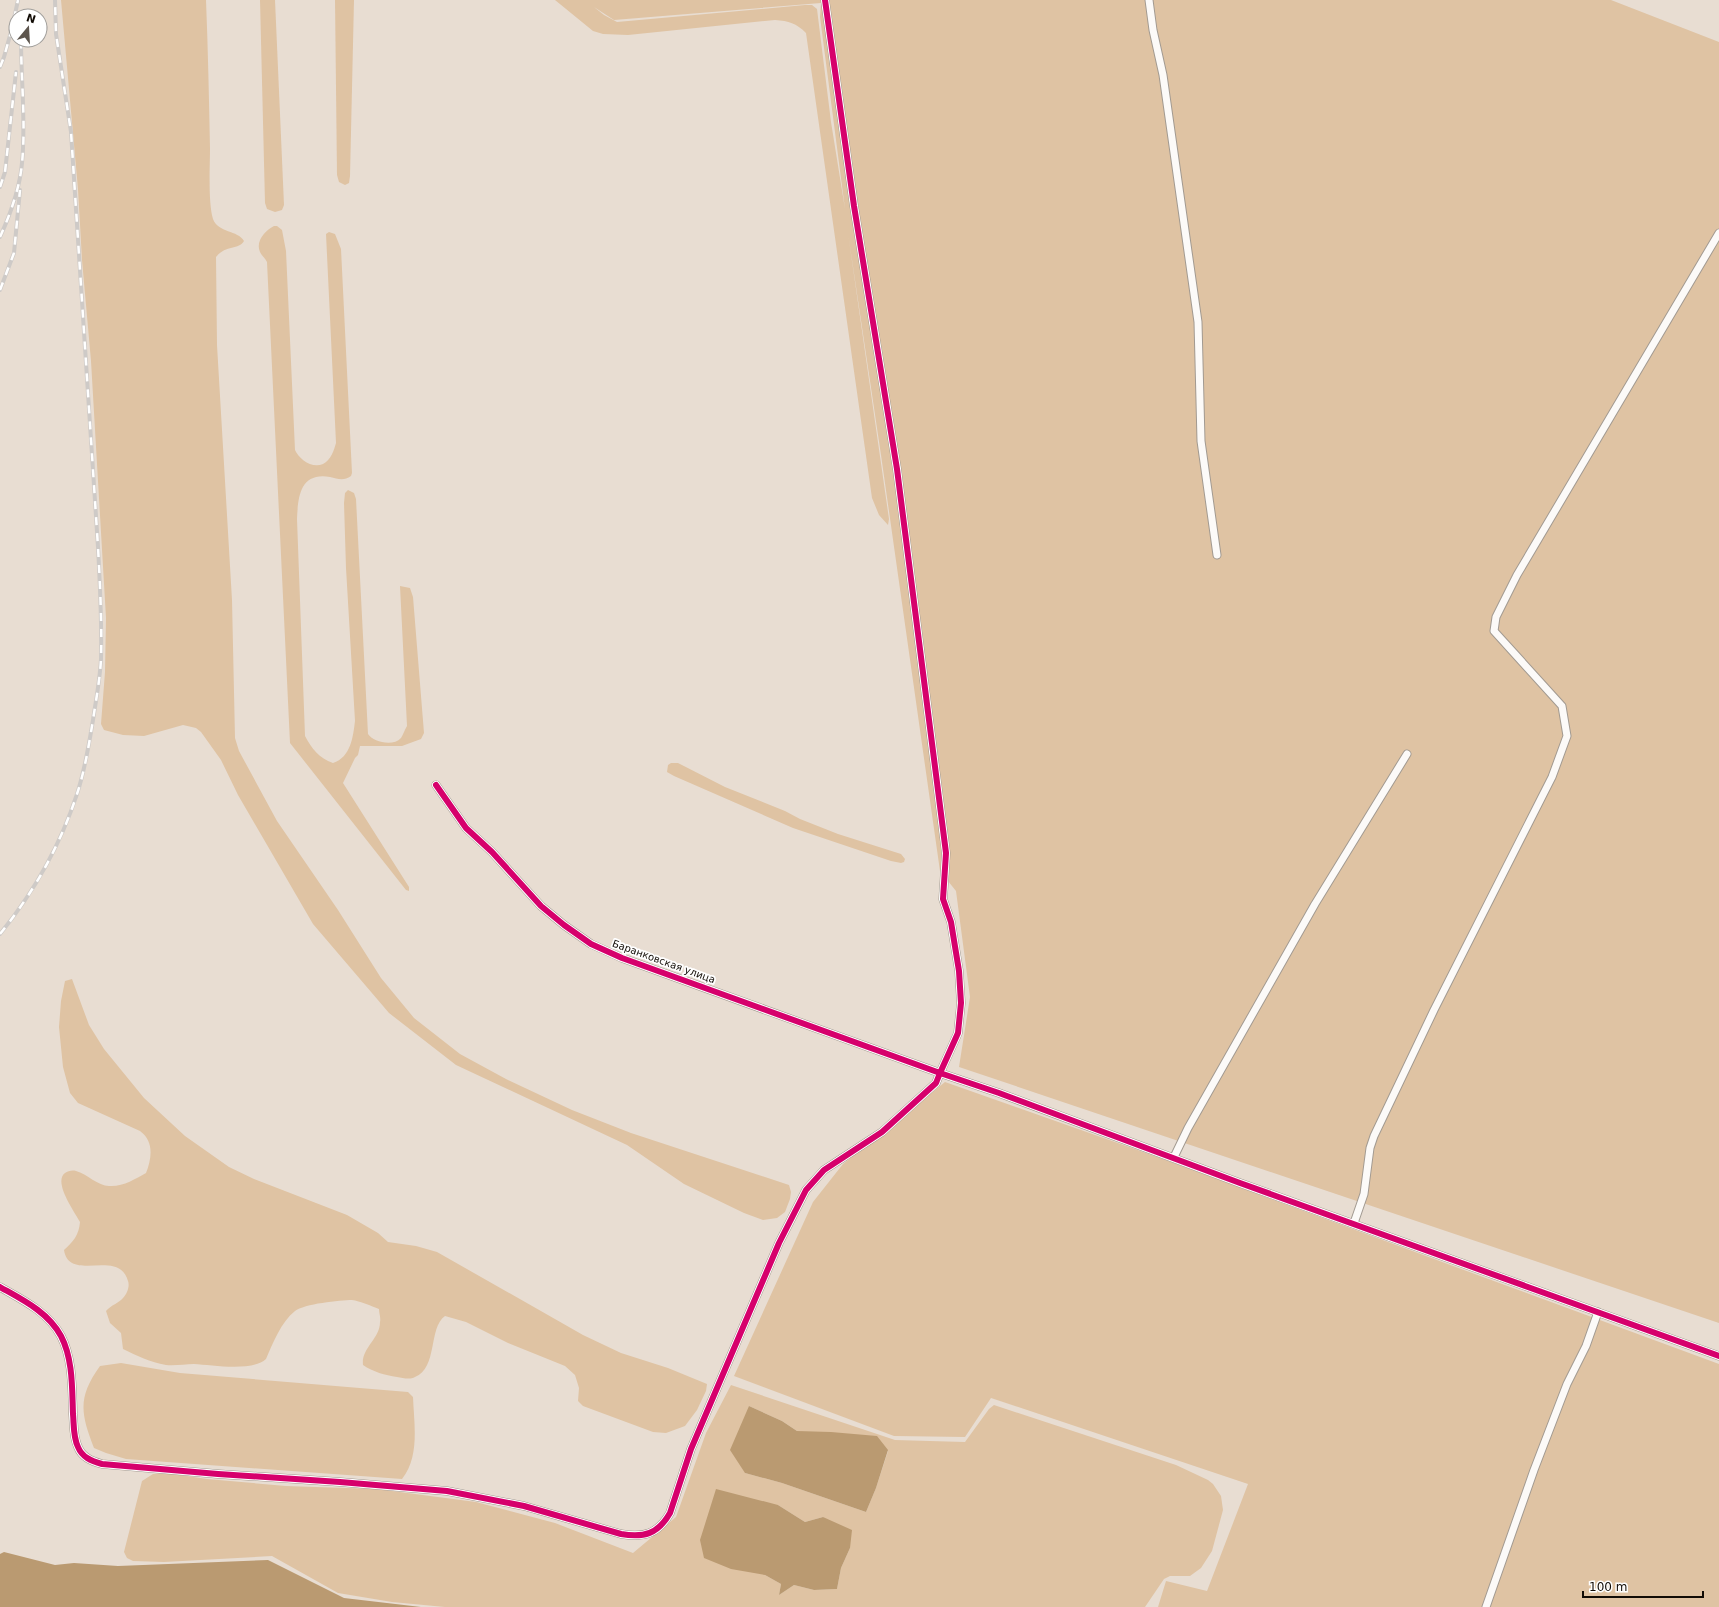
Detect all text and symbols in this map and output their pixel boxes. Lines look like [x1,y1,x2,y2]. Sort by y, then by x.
north arrow [8,8,48,48]
text: N [25,11,37,27]
street label: Баранковская улица [611,938,717,985]
scale bar [1583,1573,1703,1599]
text: 100 m [1589,1580,1627,1594]

